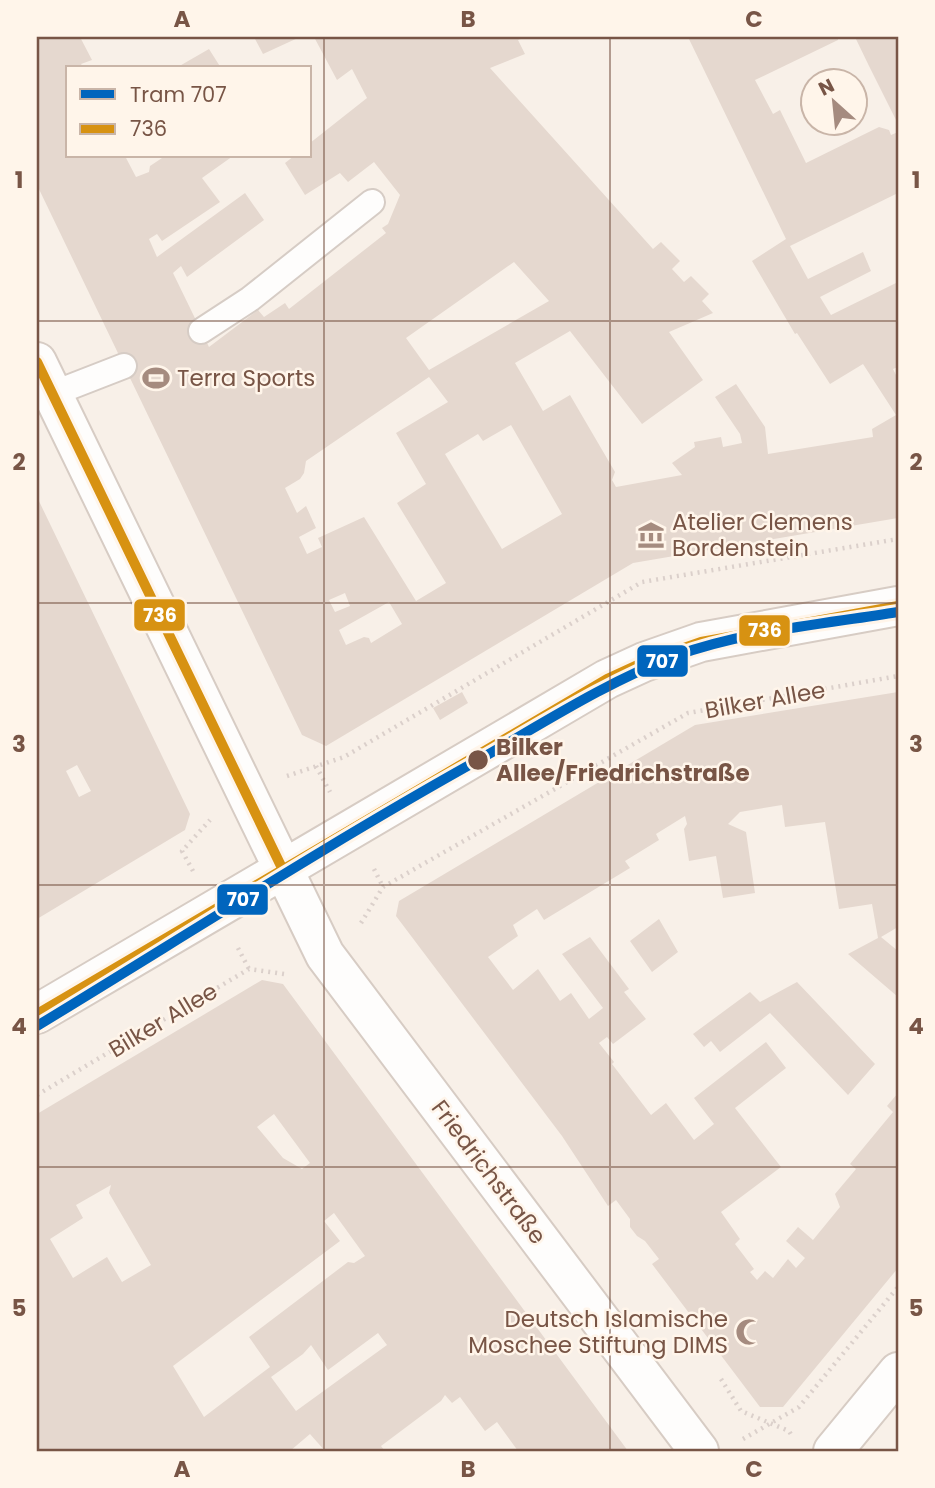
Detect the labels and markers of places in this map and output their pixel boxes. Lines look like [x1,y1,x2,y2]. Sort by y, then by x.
place label: Terra Sports [177,362,315,394]
sports icon: Terra Sports [141,363,171,393]
place label: Atelier Clemens Bordenstein [672,506,853,564]
museum icon: Atelier Clemens Bordenstein [636,520,666,550]
place label: Bilker Allee/Friedrichstraße [496,731,750,789]
marker: Bilker Allee/Friedrichstraße [466,748,490,772]
place label: Deutsch Islamische Moschee Stiftung DIMS [468,1303,728,1361]
mosque icon: Deutsch Islamische Moschee Stiftung DIMS [734,1317,764,1347]

